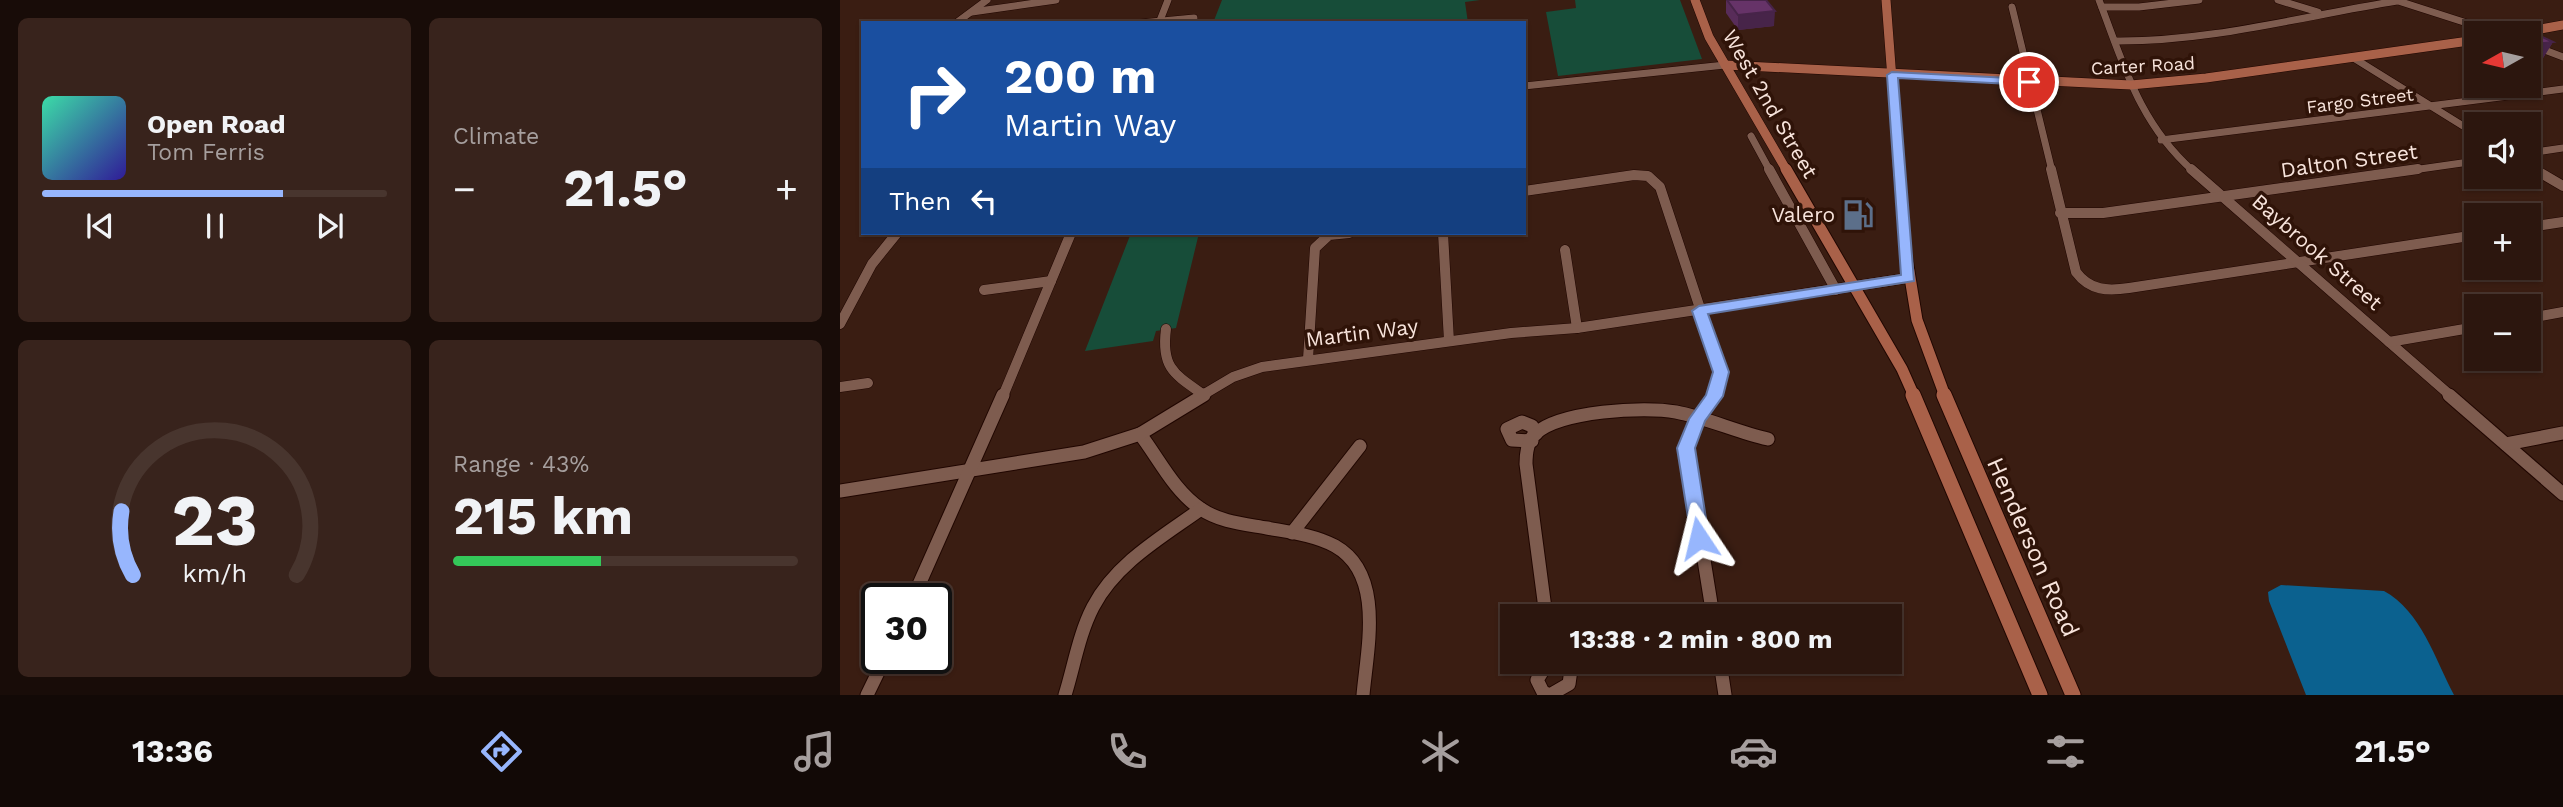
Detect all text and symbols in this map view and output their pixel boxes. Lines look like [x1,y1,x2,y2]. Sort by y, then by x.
north arrow [2464,21,2541,98]
map controls [2464,21,2541,371]
street label: West 2nd Street [1718,25,1823,183]
text: 200 m [1004,47,1156,105]
icon: right [889,49,980,140]
pin [1999,52,2059,112]
street label: Carter Road [2090,52,2196,79]
icon: arrive [2010,63,2048,101]
street label: Fargo Street [2305,83,2415,117]
text: Martin Way [1004,106,1176,144]
text: Open Road [147,109,285,139]
button: sound [2464,112,2541,189]
text: Climate [453,123,539,150]
text: Tom Ferris [147,139,265,166]
street label: Dalton Street [2279,139,2419,182]
text: 21.5° [563,158,688,219]
text: − [453,167,476,211]
text: + [775,167,798,211]
icon: left [965,182,1003,220]
text: Then [889,186,951,216]
street label: Baybrook Street [2247,188,2388,315]
fuel station icon: Valero [1841,198,1875,232]
place label: Valero [1771,202,1835,227]
button: + [2464,203,2541,280]
icon: previous [81,207,119,245]
icon: pause [196,207,234,245]
icon: next [311,207,349,245]
button: − [2464,294,2541,371]
street label: Martin Way [1304,313,1420,352]
text: Range · 43% [453,451,589,478]
street label: Henderson Road [1981,453,2085,641]
text: 23 [171,477,258,563]
text: 215 km [453,486,633,547]
position arrow [1662,501,1736,575]
text: km/h [182,558,247,587]
speed limit sign: 30 [861,583,952,674]
text: 13:38 · 2 min · 800 m [1570,624,1832,654]
icon: directions [477,727,526,776]
icon: music [790,727,839,776]
icon: phone [1103,727,1152,776]
icon: climate [1416,727,1465,776]
icon: car [1729,727,1778,776]
icon: filters [2041,727,2090,776]
text: 13:36 [132,732,213,770]
text: 21.5° [2354,732,2431,770]

